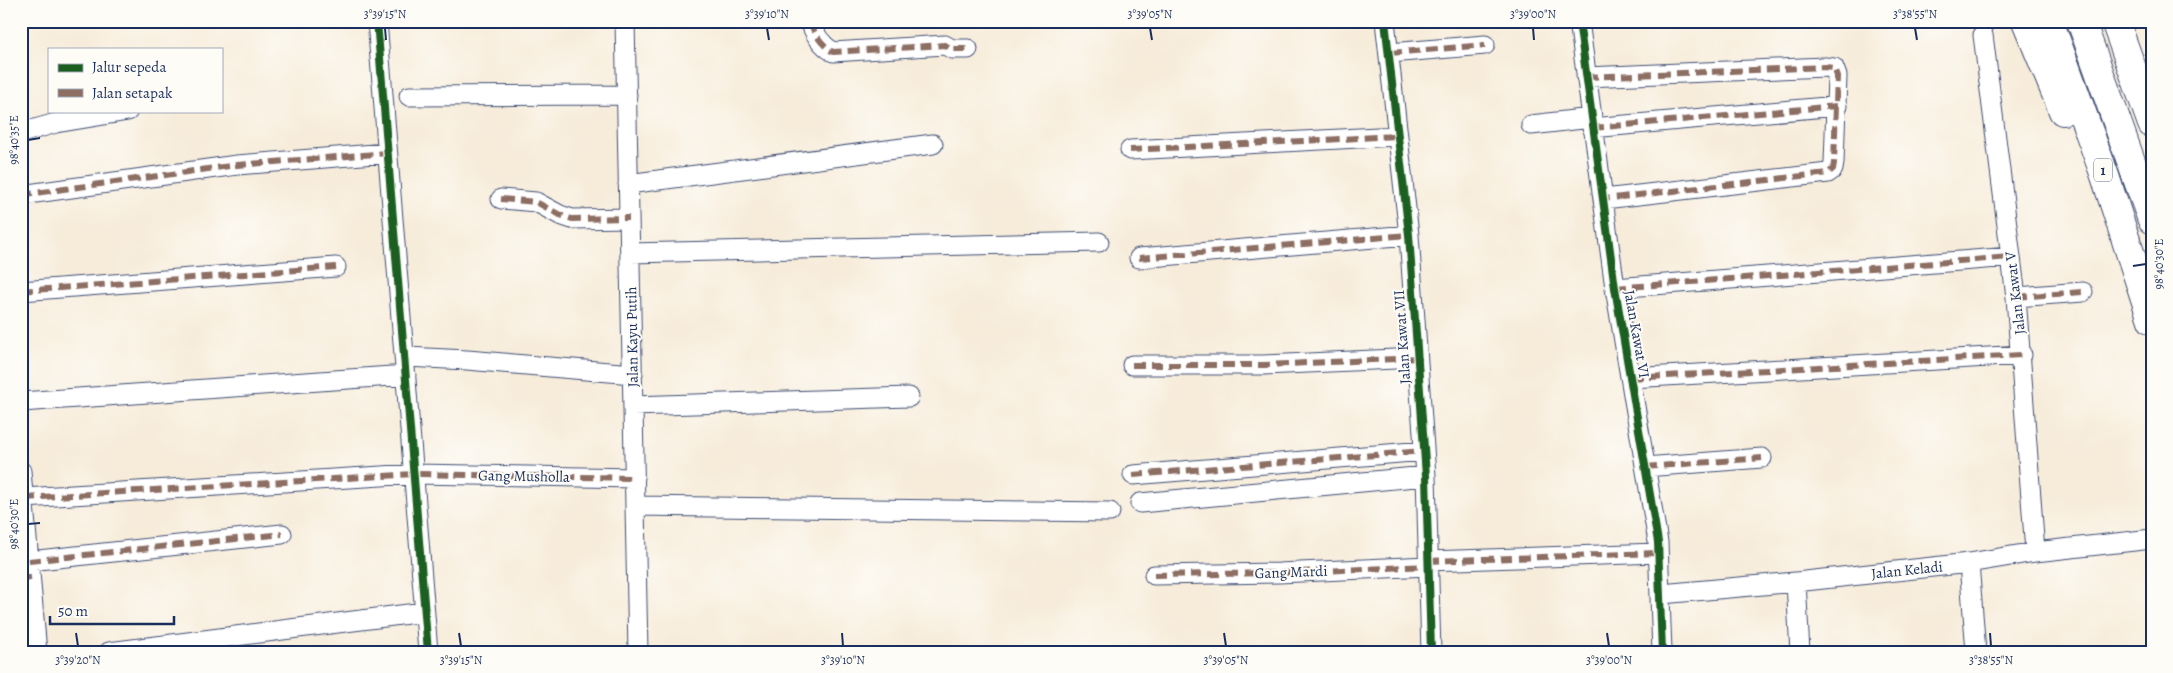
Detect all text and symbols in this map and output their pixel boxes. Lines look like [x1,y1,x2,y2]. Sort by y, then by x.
text: 3°39'15"N [364,6,407,22]
text: 3°39'10"N [745,6,789,22]
text: 3°39'05"N [1128,6,1173,22]
text: 3°39'00"N [1510,6,1556,22]
text: 3°38'55"N [1893,6,1937,22]
legend [48,48,222,112]
text: Jalur sepeda [92,57,166,77]
text: Jalan setapak [92,83,173,103]
text: 98°40'35"E [6,115,22,165]
road number: 1 [2094,158,2112,182]
text: 98°40'30"E [2151,239,2167,289]
street label: Jalan Kawat V [2000,249,2030,336]
street label: Jalan Kayu Putih [621,287,643,387]
street label: Jalan Kawat VI [1619,288,1655,380]
street label: Jalan Kawat VII [1389,289,1415,385]
street label: Gang Musholla [478,465,570,487]
text: 98°40'30"E [6,499,22,549]
street label: Jalan Keladi [1870,556,1944,584]
street label: Gang Mardi [1254,561,1328,583]
scale bar [50,593,174,625]
text: 50 m [58,601,88,621]
text: 3°39'20"N [55,652,101,668]
text: 3°39'15"N [440,652,483,668]
text: 3°39'10"N [821,652,865,668]
text: 3°39'05"N [1204,652,1249,668]
text: 3°39'00"N [1586,652,1632,668]
text: 3°38'55"N [1969,652,2013,668]

